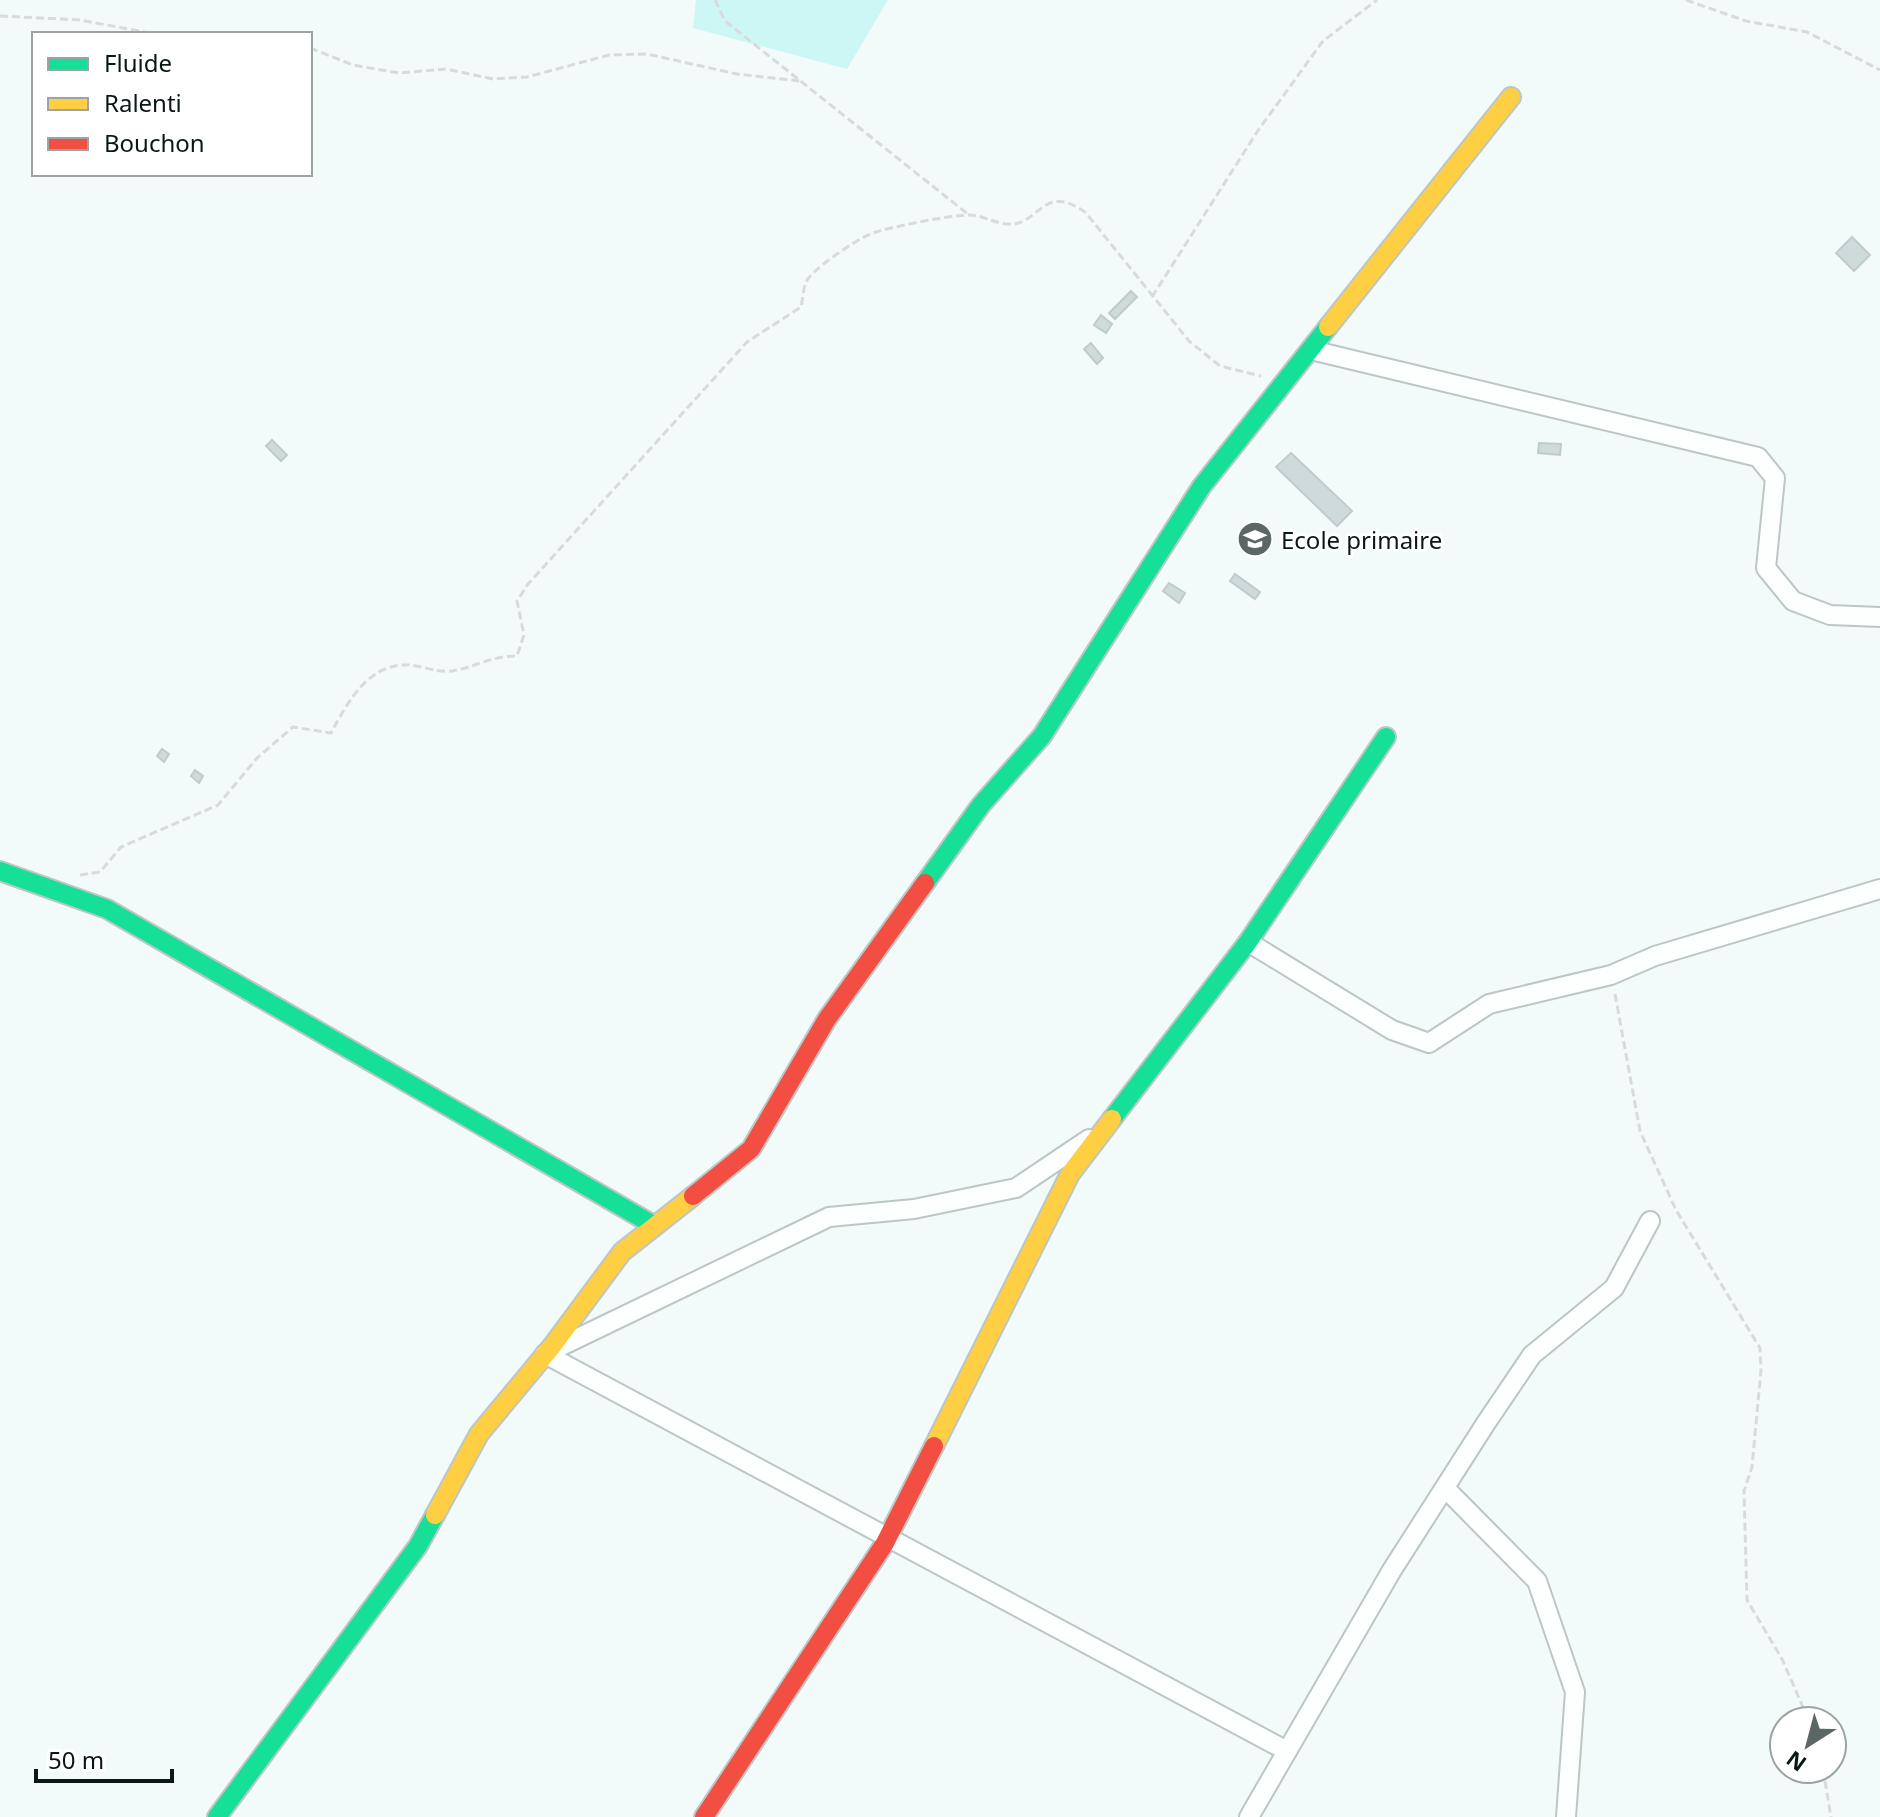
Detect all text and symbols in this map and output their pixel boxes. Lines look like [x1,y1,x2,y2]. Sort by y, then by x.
legend [32,32,312,176]
text: Fluide [104,46,172,79]
text: Ralenti [104,86,182,119]
text: Bouchon [104,126,205,159]
school or university icon: Ecole primaire [1236,520,1274,558]
place label: Ecole primaire [1281,523,1442,556]
north arrow [1768,1705,1848,1785]
scale bar [36,1733,172,1783]
text: 50 m [48,1743,104,1776]
text: N [1780,1745,1812,1779]

